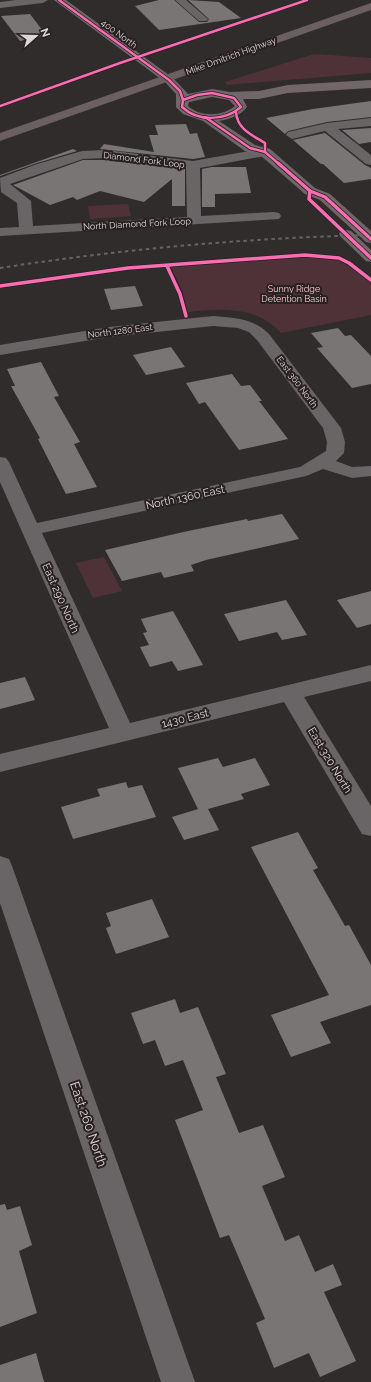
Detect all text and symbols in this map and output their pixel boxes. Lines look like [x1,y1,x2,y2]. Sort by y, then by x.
north arrow [16,16,56,56]
street label: 400 North [99,18,139,50]
text: N [37,27,52,39]
street label: Mike Dmitrich Highway [184,35,278,77]
street label: Diamond Fork Loop [103,150,186,170]
street label: North Diamond Fork Loop [83,216,192,232]
park label: Sunny Ridge Detention Basin [261,284,327,304]
street label: North 1280 East [87,322,153,340]
street label: East 360 North [274,354,320,410]
street label: North 1360 East [145,483,226,512]
street label: East 290 North [39,561,82,635]
street label: 1430 East [160,706,210,731]
street label: East 320 North [305,725,354,796]
street label: East 260 North [67,1080,110,1169]

